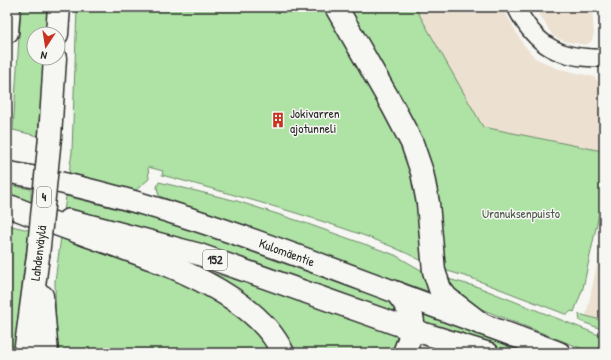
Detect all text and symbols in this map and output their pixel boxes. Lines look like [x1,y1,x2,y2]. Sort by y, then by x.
north arrow [26,26,66,66]
text: N [39,48,48,63]
place label: Jokivarren ajotunneli [290,104,340,137]
building icon: Jokivarren ajotunneli [269,111,287,129]
road number: 4 [37,187,51,207]
park label: Uranuksenpuisto [482,204,560,222]
street label: Lahdenväylä [26,224,50,282]
street label: Kulomäentie [257,234,317,270]
road number: 152 [203,250,227,270]

